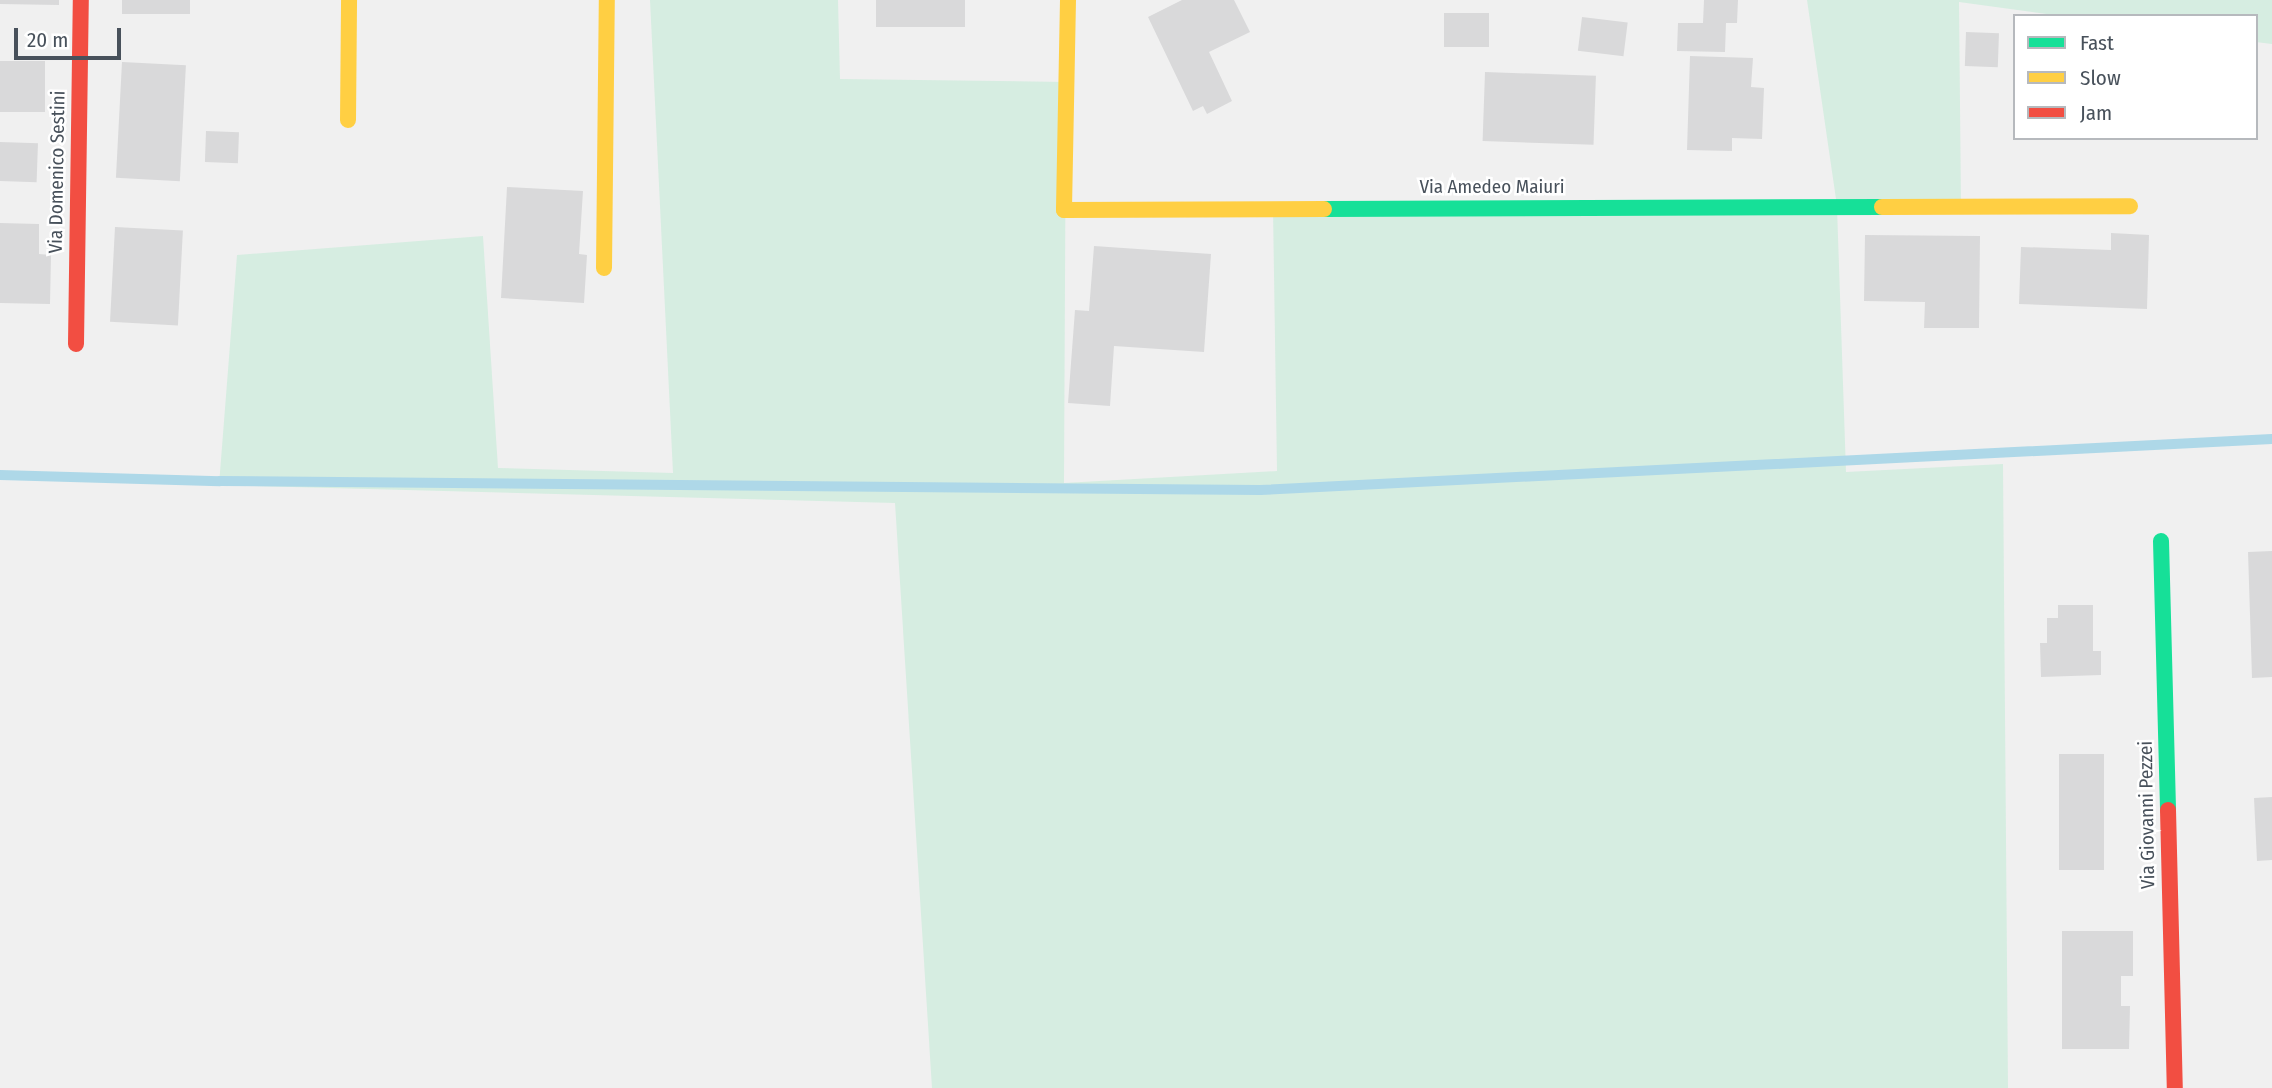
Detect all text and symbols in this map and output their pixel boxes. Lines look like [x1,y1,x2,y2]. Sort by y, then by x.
scale bar [18,14,124,58]
legend [2013,14,2258,140]
text: 20 m [27,27,68,53]
text: Fast [2080,30,2114,56]
text: Slow [2080,65,2121,91]
street label: Via Domenico Sestini [44,90,70,254]
text: Jam [2080,100,2112,126]
street label: Via Amedeo Maiuri [1419,176,1565,198]
street label: Via Giovanni Pezzei [2134,741,2160,889]

